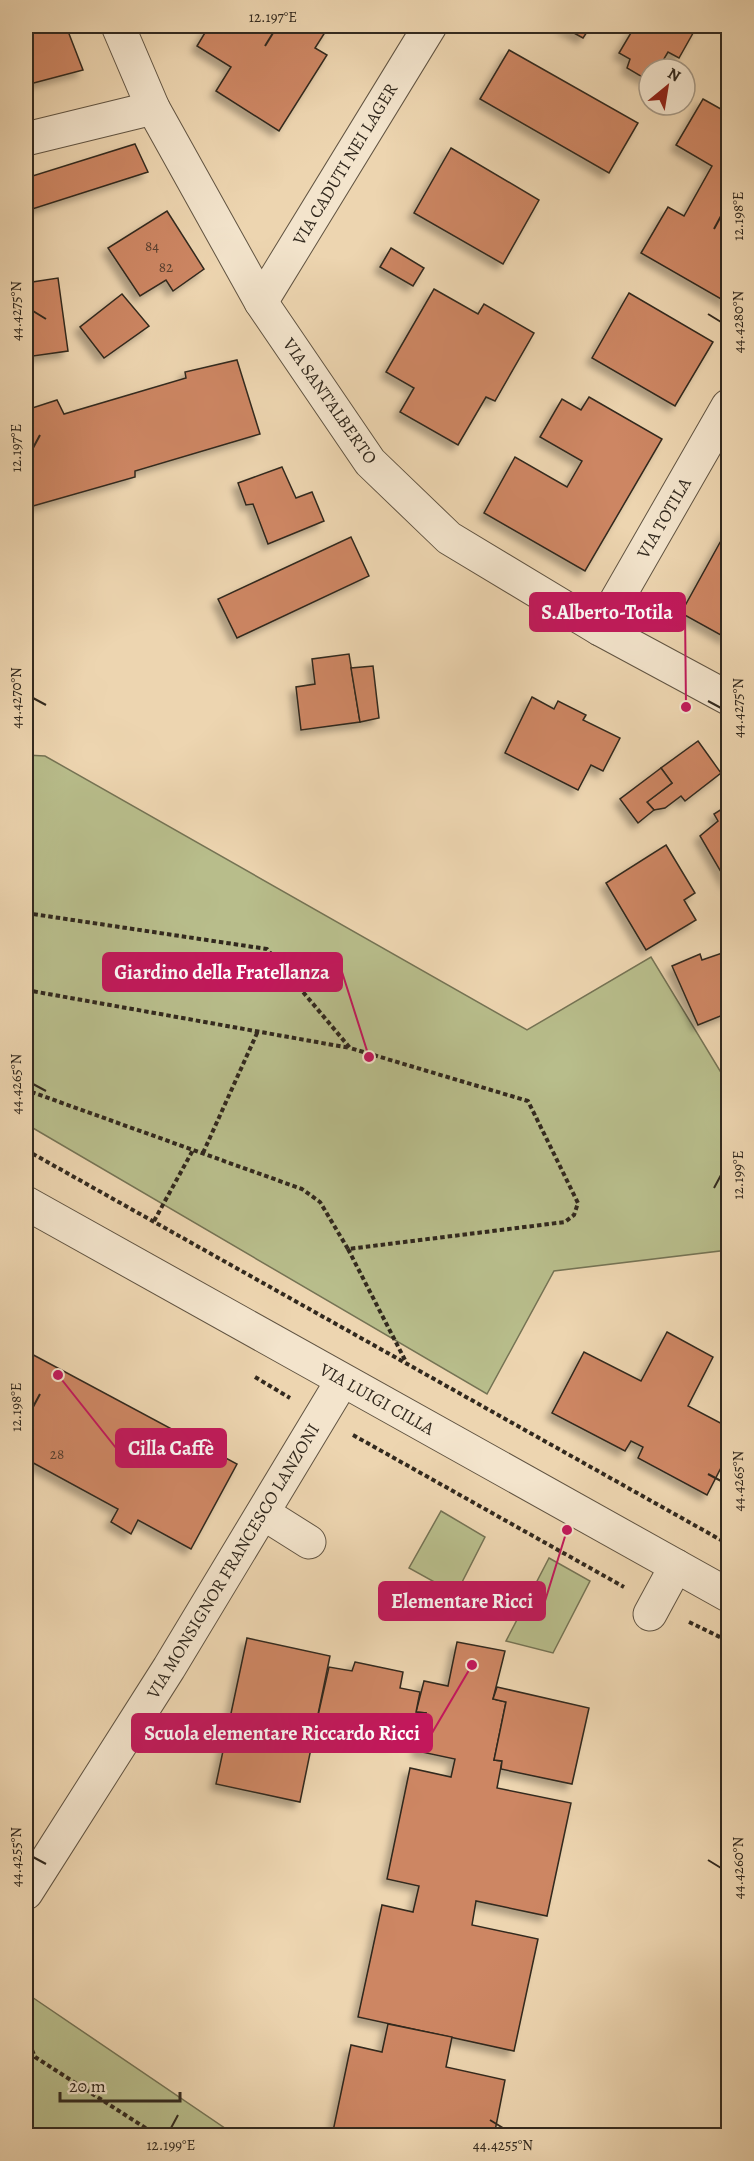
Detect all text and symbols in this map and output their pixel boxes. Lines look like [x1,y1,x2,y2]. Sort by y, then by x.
text: 12.197°E [249,7,297,27]
north arrow [637,57,697,117]
text: N [663,62,685,87]
street label: VIA CADUTI NEI LAGER [287,78,403,250]
text: 12.198°E [728,191,748,241]
house number: 84 [145,236,159,256]
house number: 82 [159,257,173,277]
text: 44.4275°N [6,281,26,341]
text: 44.4280°N [728,290,748,353]
street label: VIA SANT'ALBERTO [277,332,383,469]
text: 12.197°E [6,424,26,472]
street label: VIA TOTILA [631,473,697,564]
callout: S.Alberto-Totila [530,593,685,631]
text: S.Alberto-Totila [541,599,673,626]
text: 44.4270°N [6,667,26,729]
text: 44.4275°N [728,678,748,738]
callout: Giardino della Fratellanza [103,953,342,991]
text: Giardino della Fratellanza [114,959,330,986]
text: 44.4265°N [6,1053,26,1114]
text: 12.199°E [728,1150,748,1200]
street label: VIA LUIGI CILLA [314,1357,439,1441]
text: 12.198°E [6,1382,26,1432]
street label: VIA MONSIGNOR FRANCESCO LANZONI [141,1419,325,1704]
callout: Cilla Caffè [116,1429,226,1467]
text: Cilla Caffè [128,1435,214,1462]
house number: 28 [50,1444,64,1464]
text: 44.4265°N [728,1450,748,1511]
callout: Elementare Ricci [379,1582,545,1620]
text: Elementare Ricci [391,1588,533,1615]
callout: Scuola elementare Riccardo Ricci [132,1714,432,1752]
text: Scuola elementare Riccardo Ricci [144,1720,420,1747]
text: 44.4255°N [6,1827,26,1887]
text: 44.4260°N [728,1837,748,1899]
scale bar [60,2065,180,2103]
text: 20 m [69,2074,106,2098]
text: 12.199°E [146,2135,196,2155]
text: 44.4255°N [473,2135,533,2155]

